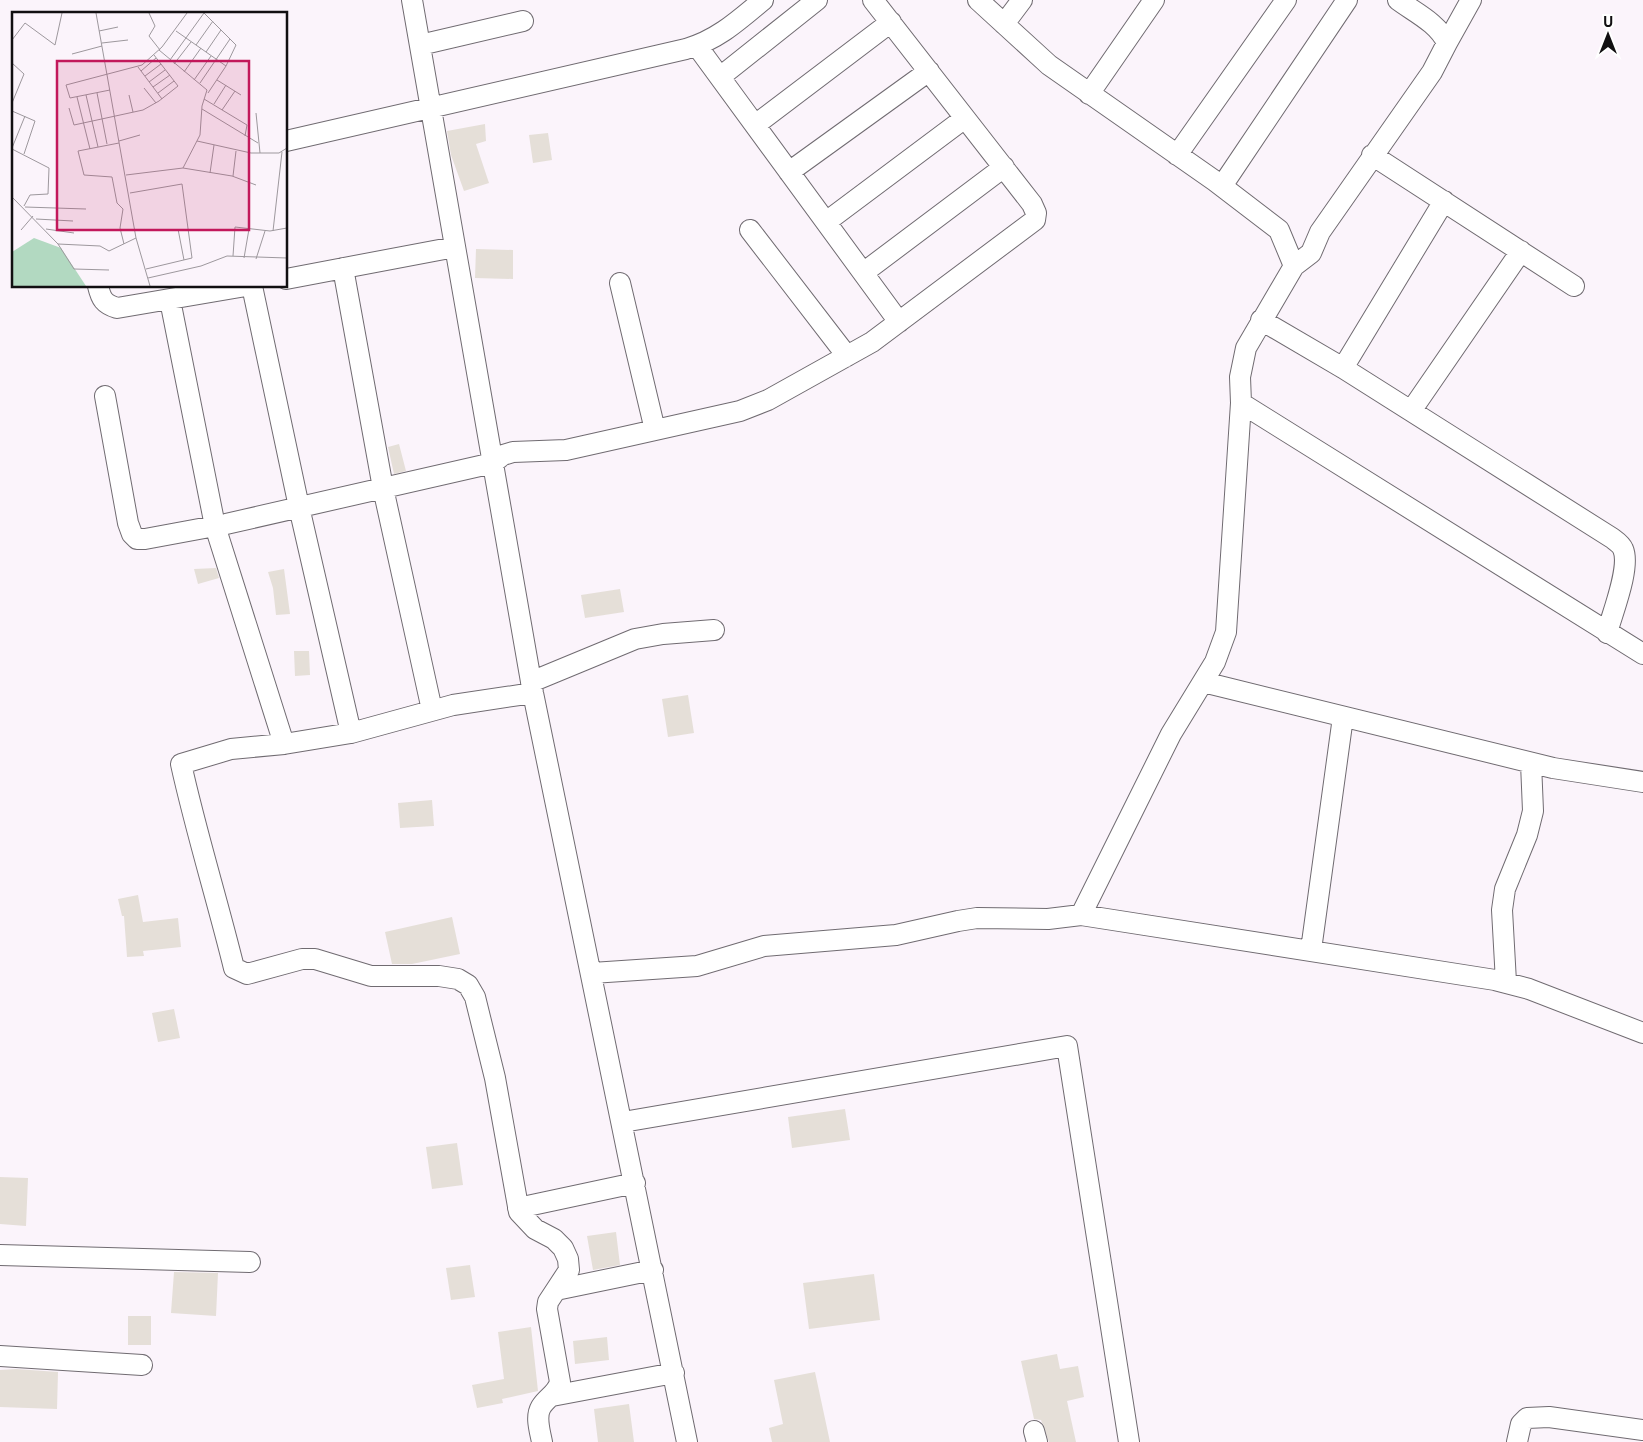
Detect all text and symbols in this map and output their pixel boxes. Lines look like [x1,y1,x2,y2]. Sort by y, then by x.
north arrow [1583,10,1633,60]
inset map [12,12,288,288]
text: U [1603,14,1613,30]

